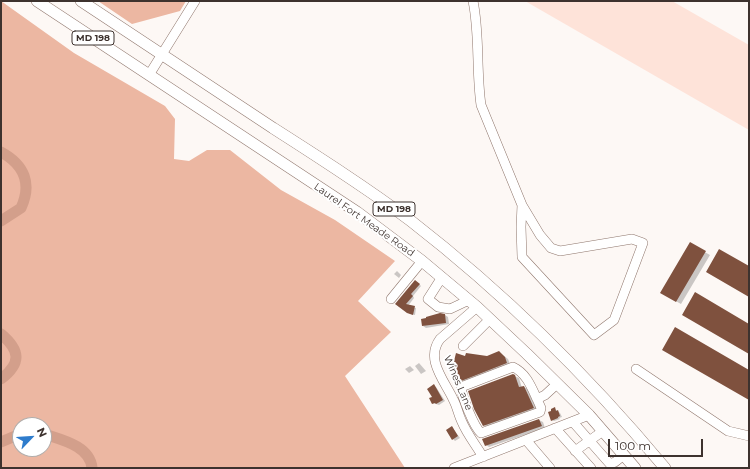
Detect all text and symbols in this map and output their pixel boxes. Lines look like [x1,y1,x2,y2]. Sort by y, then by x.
road number: MD 198 [72,31,114,45]
street label: Laurel Fort Meade Road [311,181,417,259]
road number: MD 198 [373,202,415,216]
street label: Wines Lane [441,354,475,412]
north arrow [12,417,52,457]
text: N [34,425,50,439]
scale bar [610,431,705,457]
text: 100 m [615,438,651,453]

